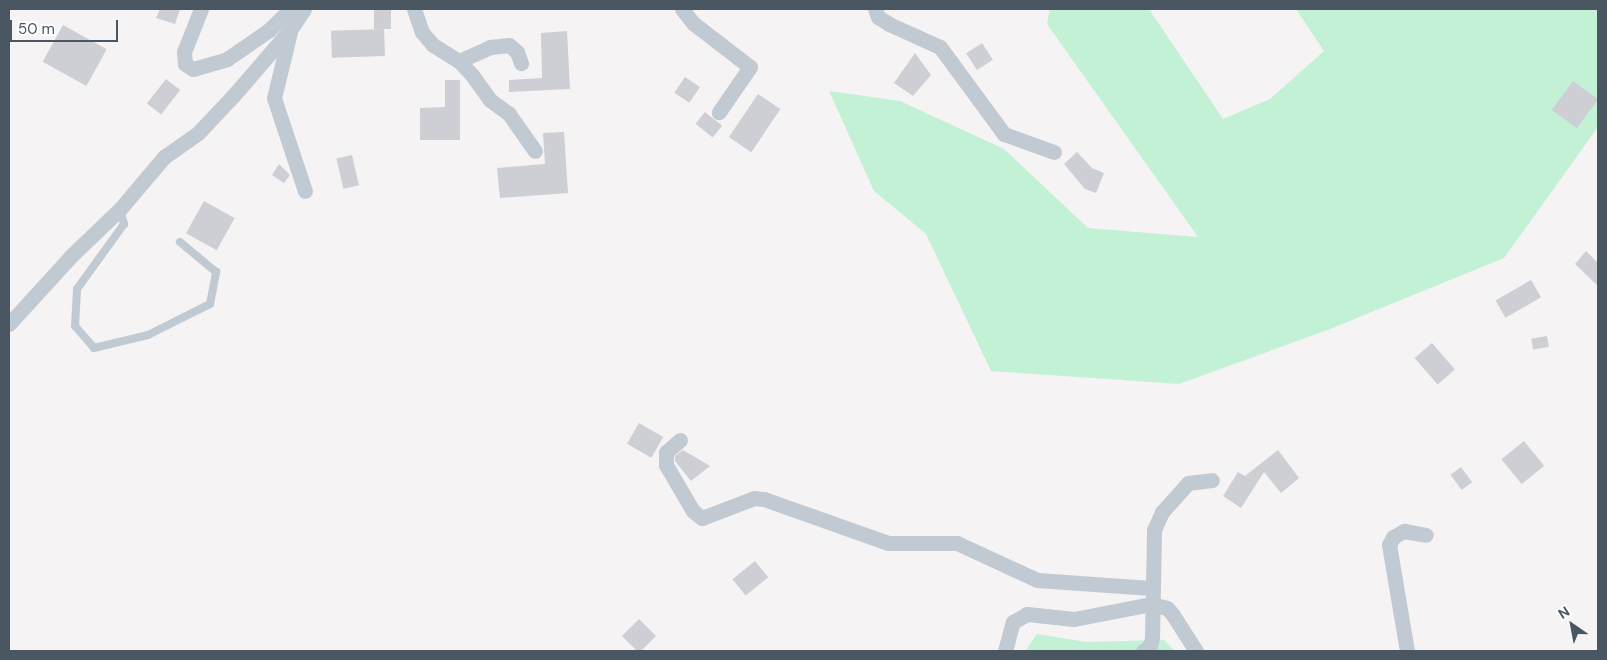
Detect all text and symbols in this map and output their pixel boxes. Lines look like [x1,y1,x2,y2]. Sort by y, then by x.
scale bar [12,10,120,42]
text: 50 m [18,19,55,39]
north arrow [1547,600,1597,650]
text: N [1555,602,1573,623]

